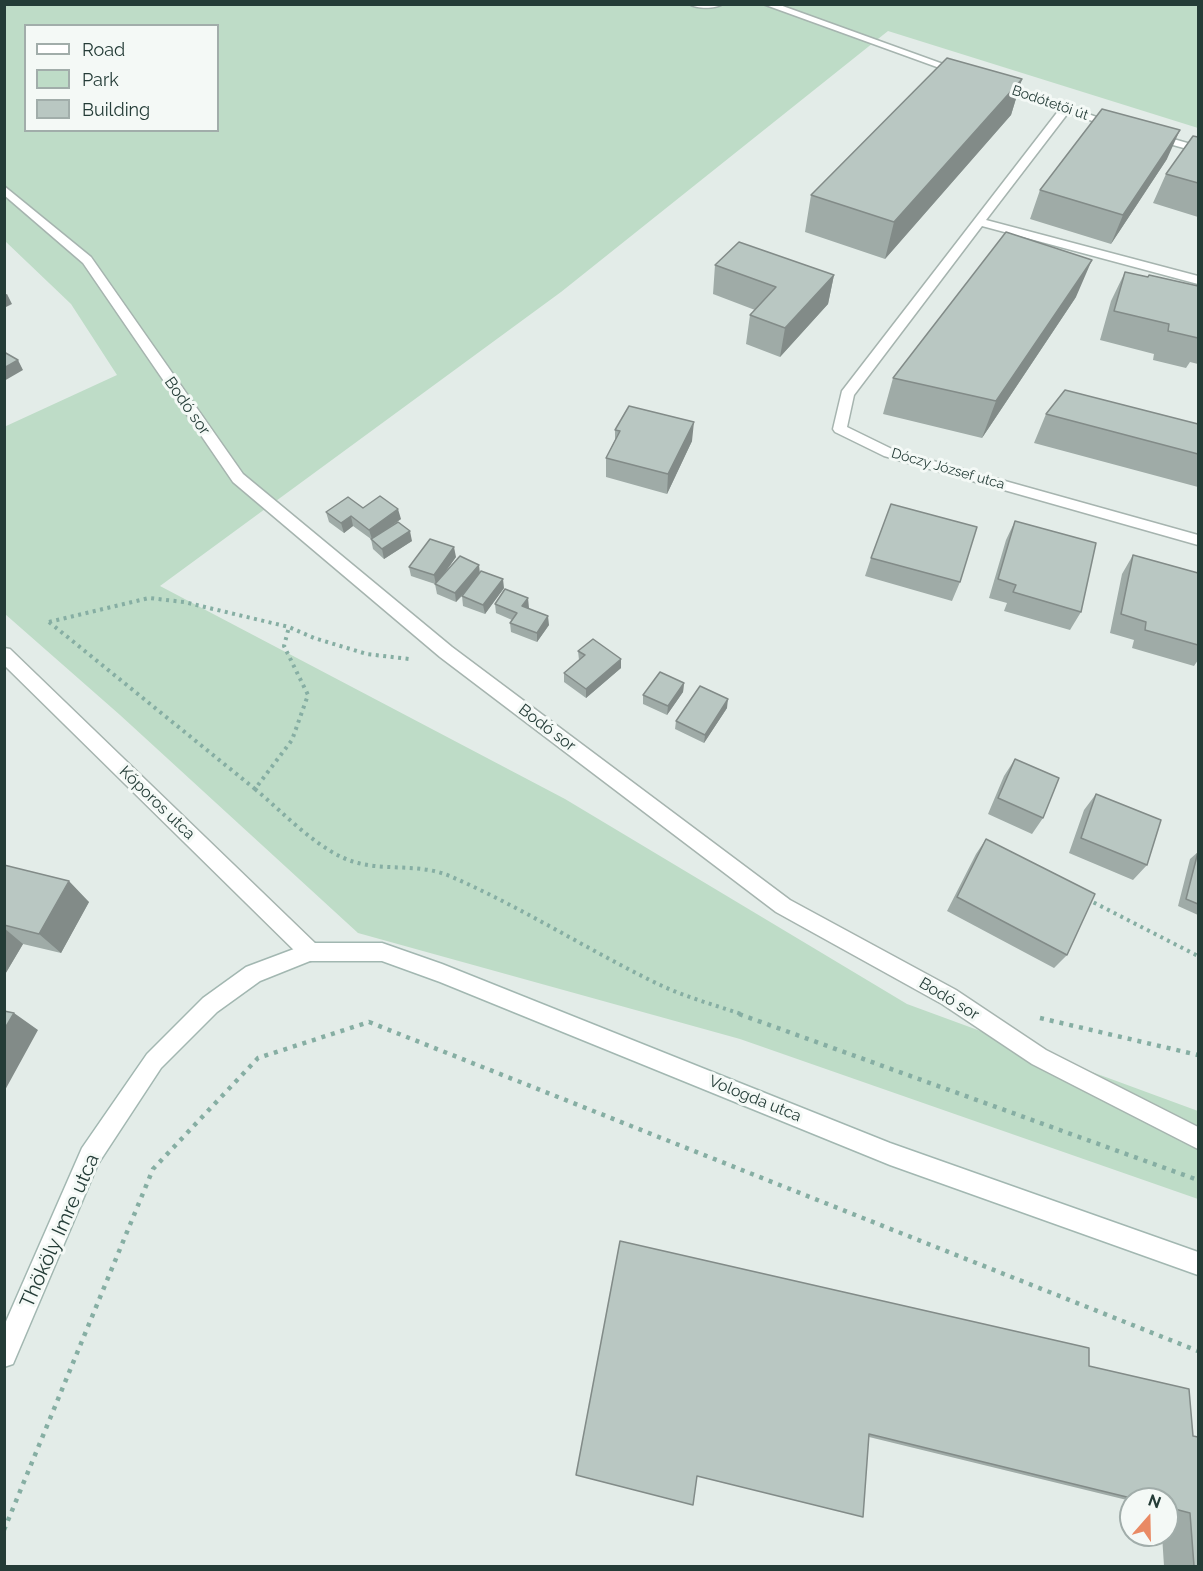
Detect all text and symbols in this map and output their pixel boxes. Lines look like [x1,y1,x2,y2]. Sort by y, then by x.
legend [24,24,219,132]
text: Road [82,39,125,60]
text: Park [82,69,119,90]
street label: Bodótetői út [1010,82,1090,124]
text: Building [82,99,150,120]
street label: Bodó sor [160,373,214,439]
street label: Dóczy József utca [889,445,1007,493]
street label: Bodó sor [515,700,579,756]
street label: Kőporos utca [115,762,199,844]
street label: Bodó sor [916,974,982,1024]
street label: Vologda utca [706,1072,804,1126]
street label: Thököly Imre utca [15,1150,105,1312]
north arrow [1119,1487,1179,1547]
text: N [1146,1490,1164,1513]

